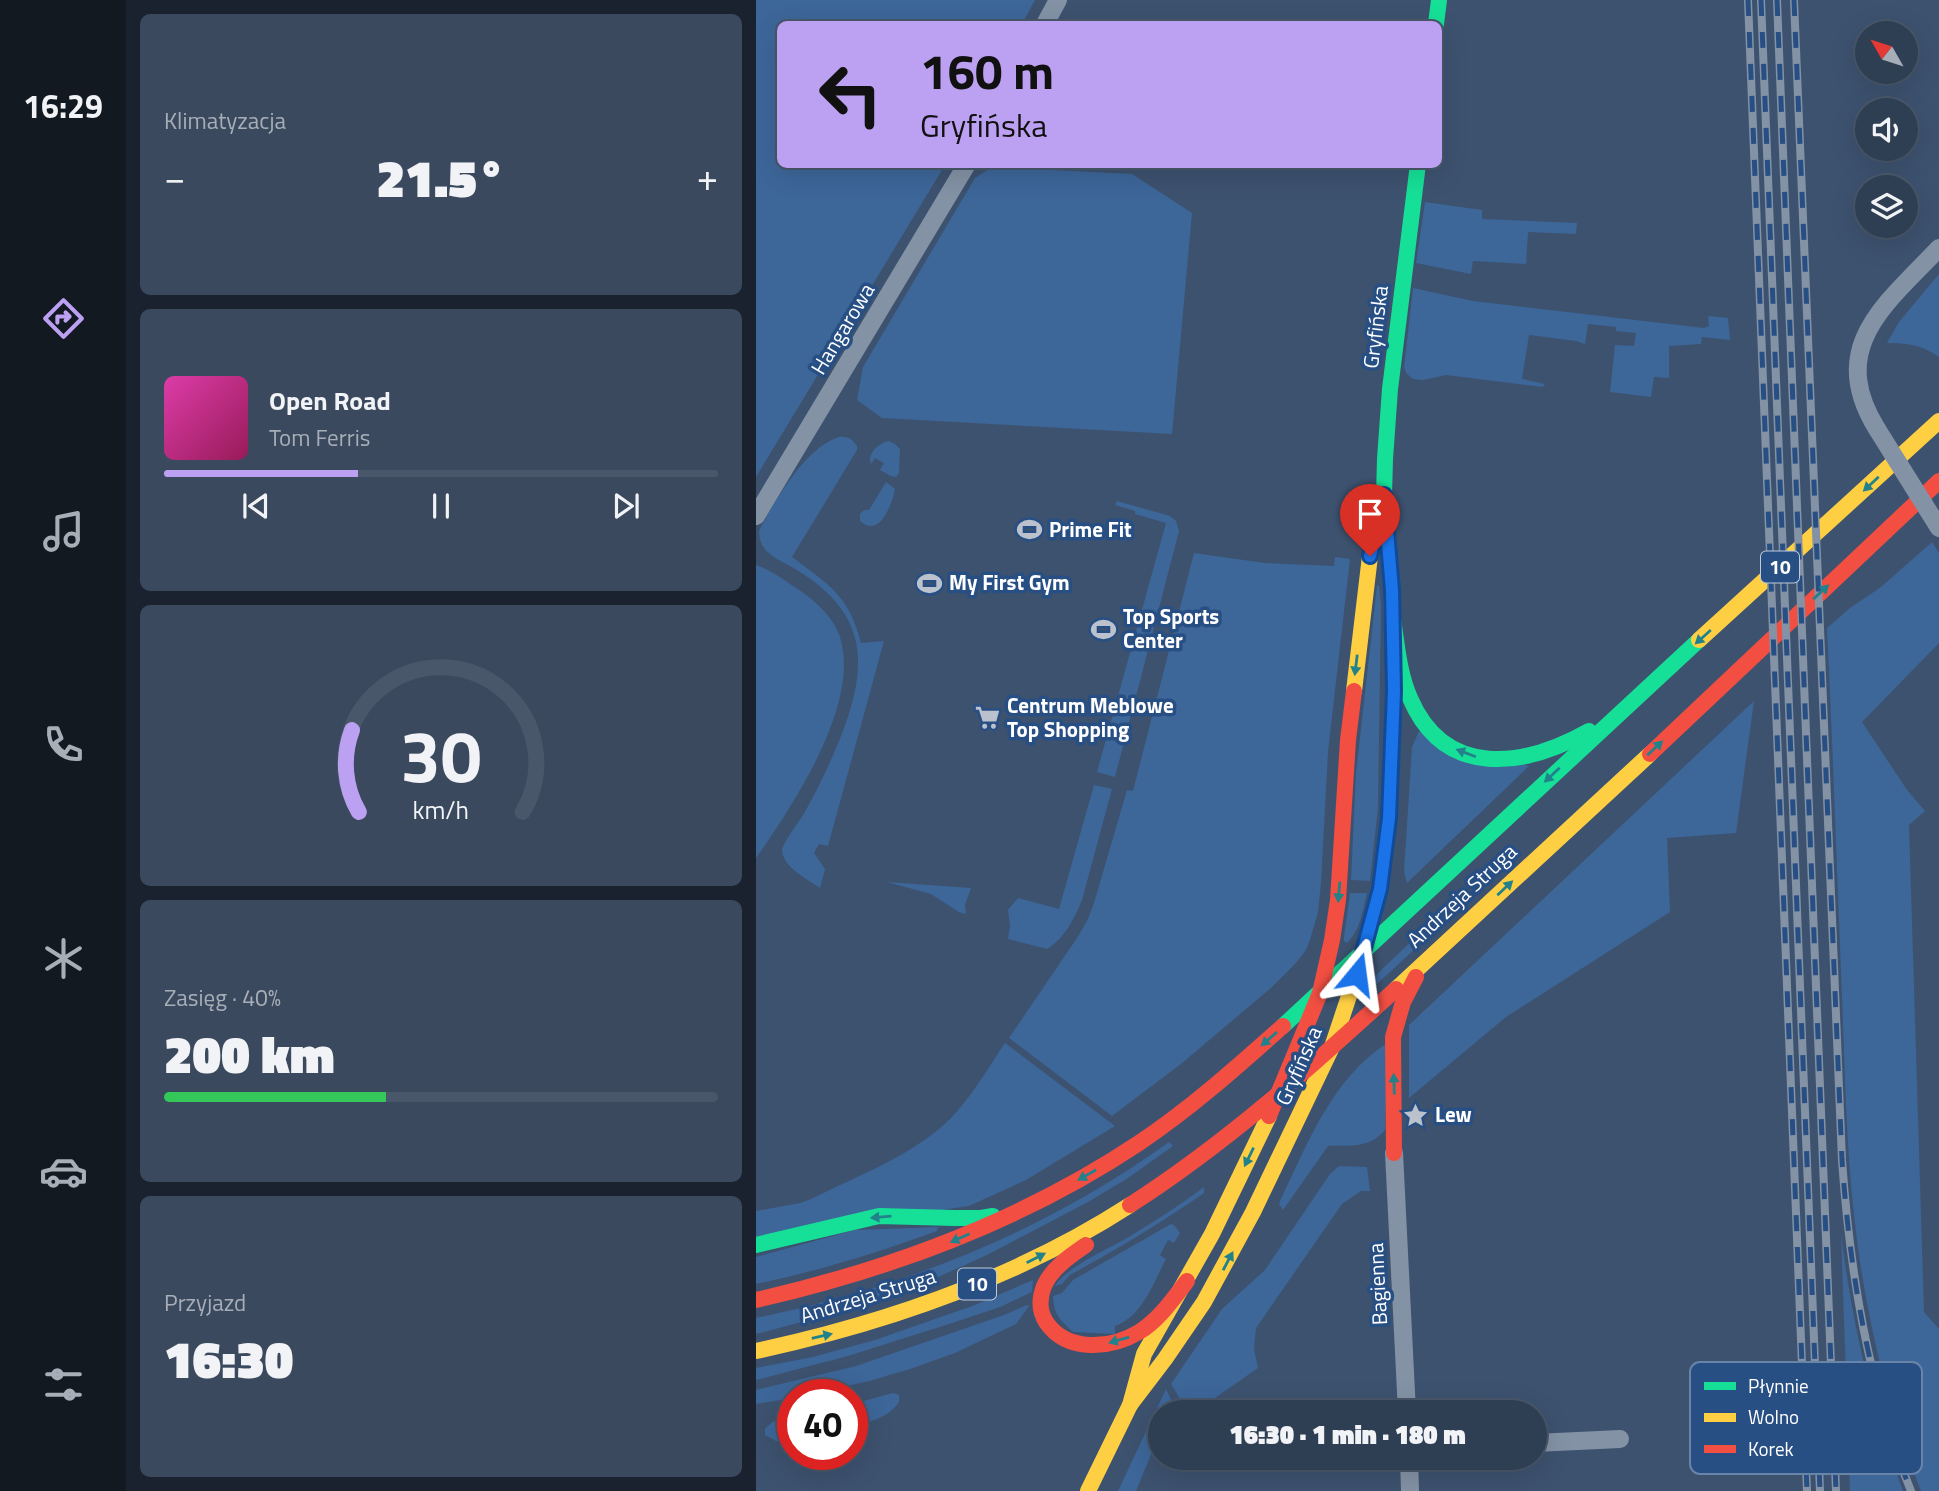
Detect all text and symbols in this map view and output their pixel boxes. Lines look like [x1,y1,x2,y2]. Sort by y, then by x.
north arrow [1855,21,1918,84]
map controls [1855,21,1918,238]
text: 160 m [920,33,1054,108]
icon: left [805,49,896,140]
text: 16:29 [23,82,103,130]
button: sound [1855,98,1918,161]
text: Gryfińska [920,101,1047,149]
text: Klimatyzacja [164,103,286,138]
text: 21.5° [376,138,506,217]
text: − [164,148,185,206]
text: + [697,148,718,206]
button: layers [1855,175,1918,238]
street label: Hangarowa [802,276,882,380]
street label: Gryfińska [1354,283,1396,370]
icon: directions [39,294,88,343]
text: Open Road [269,381,391,420]
text: Tom Ferris [269,420,370,455]
one-way arrow [1862,476,1880,492]
pin [1340,484,1400,556]
icon: previous [237,487,275,525]
icon: pause [422,487,460,525]
icon: next [607,487,645,525]
icon: arrive [1351,495,1389,533]
icon: music [39,507,88,556]
place label: Prime Fit [1049,513,1132,545]
sports icon: Prime Fit [1015,516,1043,544]
road number: 10 [1761,552,1799,582]
place label: My First Gym [949,566,1070,598]
sports icon: My First Gym [915,569,943,597]
one-way arrow [1812,585,1829,601]
place label: Top Sports Center [1123,600,1219,656]
sports icon: Top Sports Center [1089,615,1117,643]
one-way arrow [1694,629,1712,645]
one-way arrow [1351,655,1362,677]
place label: Centrum Meblowe Top Shopping [1007,689,1174,745]
text: 30 [400,700,482,810]
supermarket icon: Centrum Meblowe Top Shopping [973,704,1001,732]
icon: phone [39,720,88,769]
one-way arrow [1646,740,1663,756]
one-way arrow [1456,747,1477,758]
one-way arrow [1543,767,1561,783]
text: km/h [413,790,469,828]
street label: Andrzeja Struga [1399,835,1524,955]
one-way arrow [1496,880,1513,896]
one-way arrow [1333,881,1344,903]
icon: climate [39,934,88,983]
position arrow [1320,937,1394,1011]
text: Zasięg · 40% [164,980,281,1015]
text: 200 km [164,1014,335,1093]
street label: Gryfińska [1266,1021,1330,1110]
one-way arrow [1261,1030,1278,1046]
one-way arrow [1389,1073,1400,1095]
place label: Lew [1435,1098,1472,1130]
place icon: Lew [1401,1101,1429,1129]
icon: car [39,1147,88,1196]
one-way arrow [1244,1147,1255,1167]
one-way arrow [1078,1169,1097,1181]
one-way arrow [870,1212,892,1223]
one-way arrow [949,1233,970,1244]
street label: Bagienna [1359,1242,1395,1326]
one-way arrow [1222,1251,1233,1271]
one-way arrow [1026,1252,1046,1263]
street label: Andrzeja Struga [796,1259,940,1331]
road number: 10 [958,1268,996,1300]
text: Przyjazd [164,1285,246,1320]
text: 16:30 [164,1319,293,1398]
one-way arrow [811,1330,833,1341]
one-way arrow [1107,1335,1129,1346]
icon: filters [39,1360,88,1409]
legend [1690,1362,1922,1474]
text: Płynnie [1748,1371,1809,1400]
speed limit sign: 40 [777,1379,868,1470]
text: Wolno [1748,1402,1799,1431]
text: 16:30 · 1 min · 180 m [1229,1415,1466,1454]
text: Korek [1748,1434,1794,1463]

